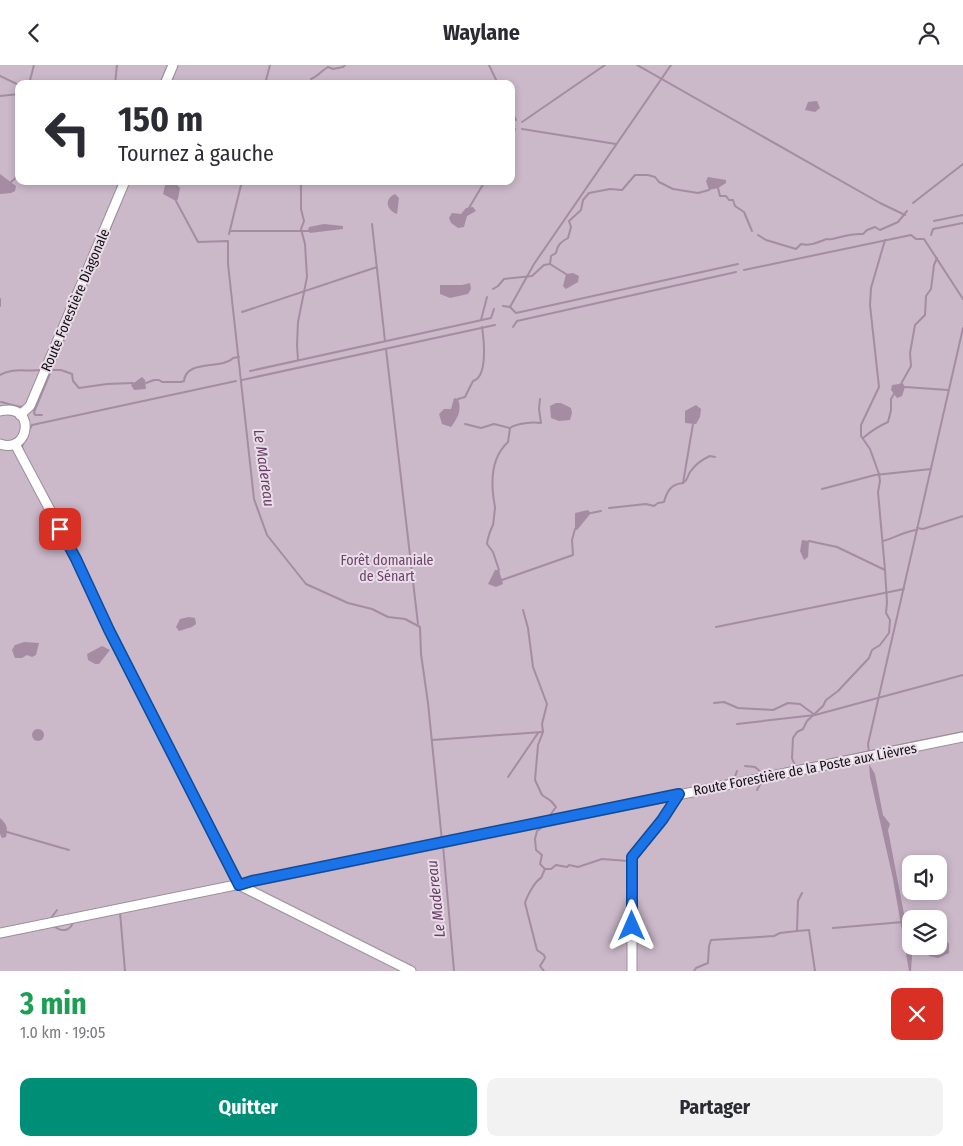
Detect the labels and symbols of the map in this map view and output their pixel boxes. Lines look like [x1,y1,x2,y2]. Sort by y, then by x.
street label: Route Forestière Diagonale [38,226,113,374]
water label: Le Madereau [250,428,278,508]
pin [39,508,81,550]
park label: Forêt domaniale de Sénart [341,552,434,585]
street label: Route Forestière de la Poste aux Lièvres [692,739,918,799]
water label: Le Madereau [423,859,449,939]
position arrow [605,899,657,951]

